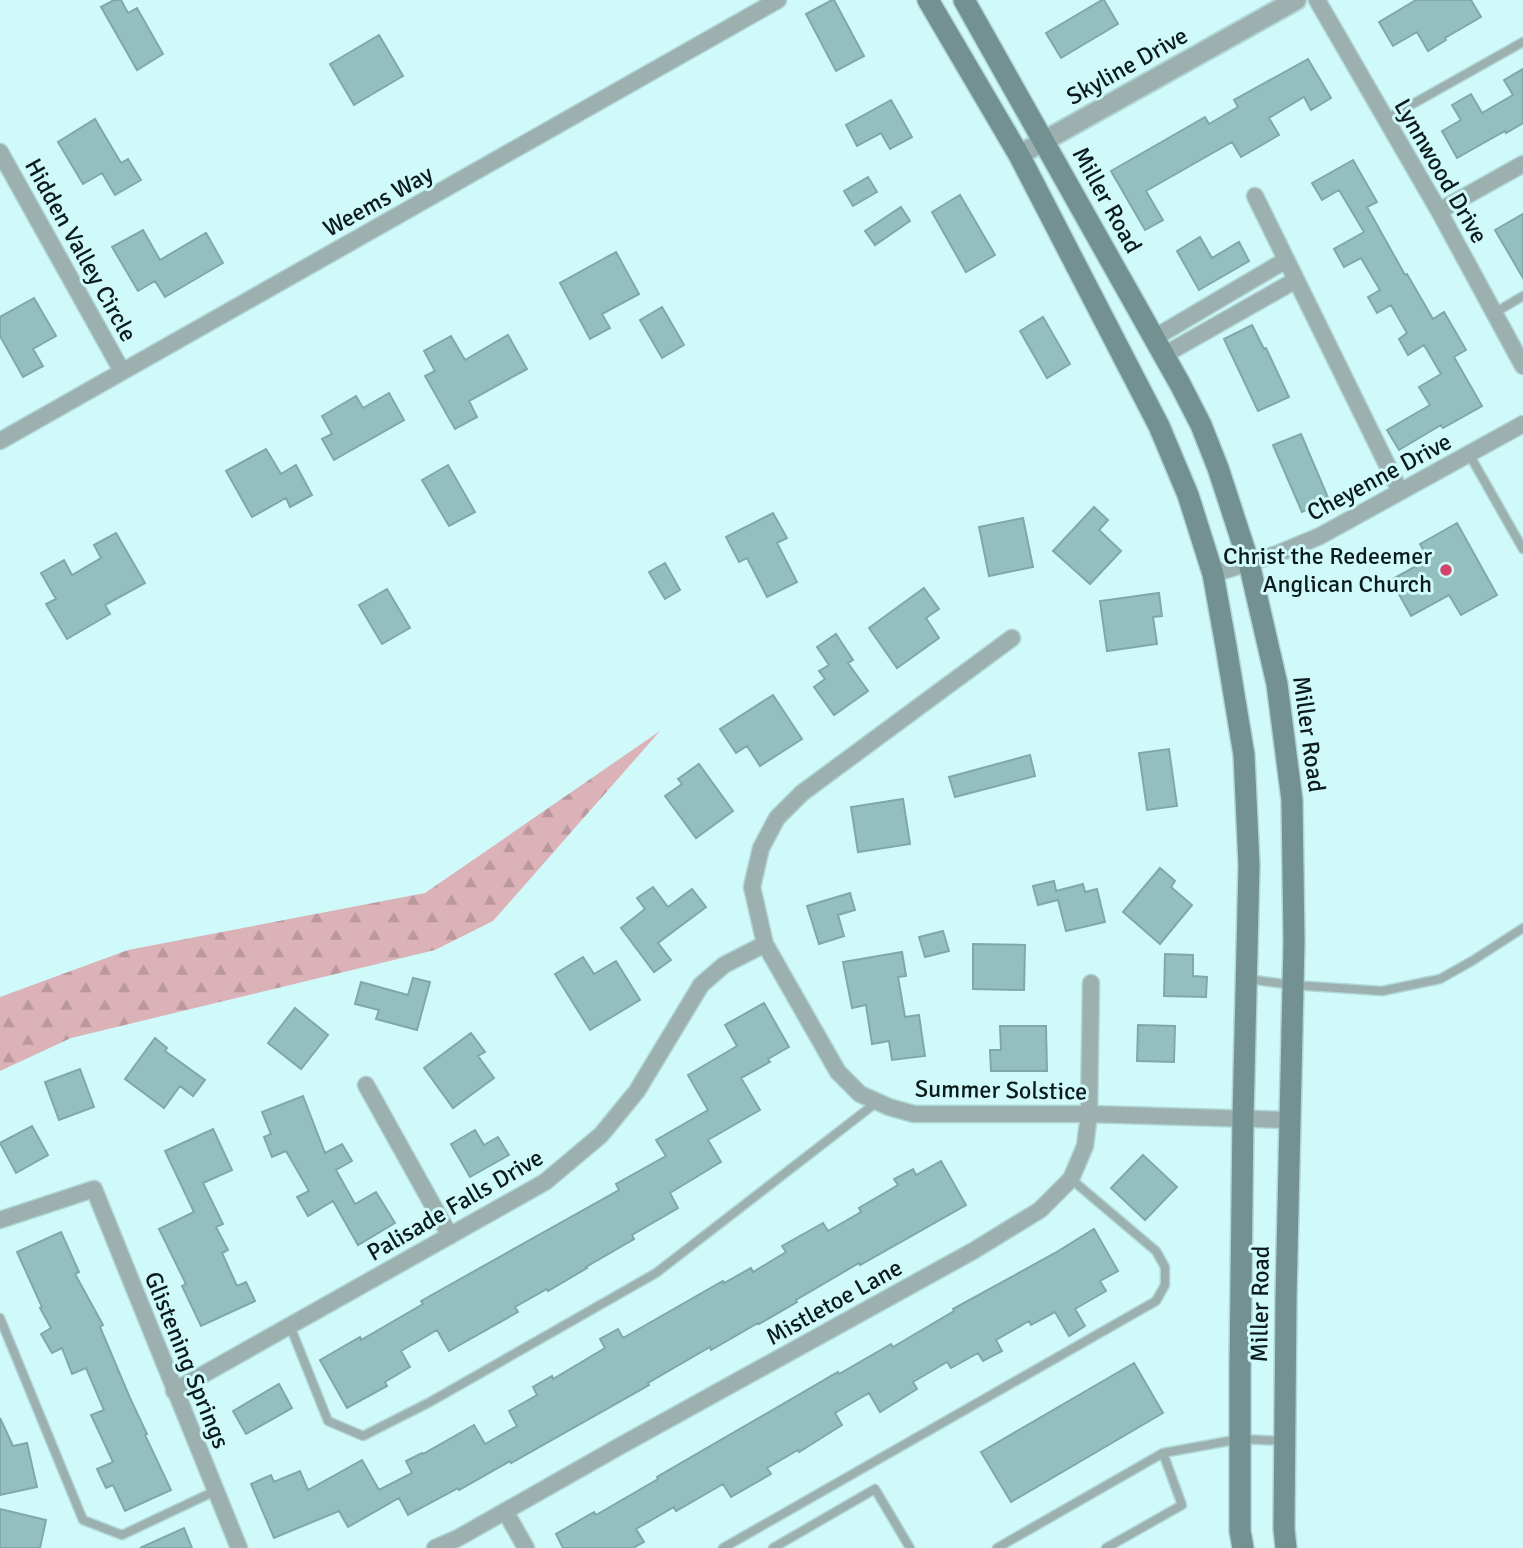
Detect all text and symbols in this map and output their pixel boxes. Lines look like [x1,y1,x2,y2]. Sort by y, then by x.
street label: Skyline Drive [1061,20,1193,112]
street label: Lynnwood Drive [1387,93,1495,249]
street label: Miller Road [1066,142,1148,258]
street label: Hidden Valley Circle [18,153,144,347]
street label: Weems Way [318,159,438,243]
street label: Cheyenne Drive [1302,426,1456,528]
place label: Christ the Redeemer Anglican Church [1223,541,1432,599]
marker: Christ the Redeemer Anglican Church [1438,562,1454,578]
street label: Miller Road [1286,674,1332,794]
street label: Summer Solstice [915,1073,1087,1107]
street label: Palisade Falls Drive [362,1142,548,1268]
street label: Miller Road [1244,1245,1276,1363]
street label: Mistletoe Lane [761,1252,907,1352]
street label: Glistening Springs [138,1267,236,1453]

